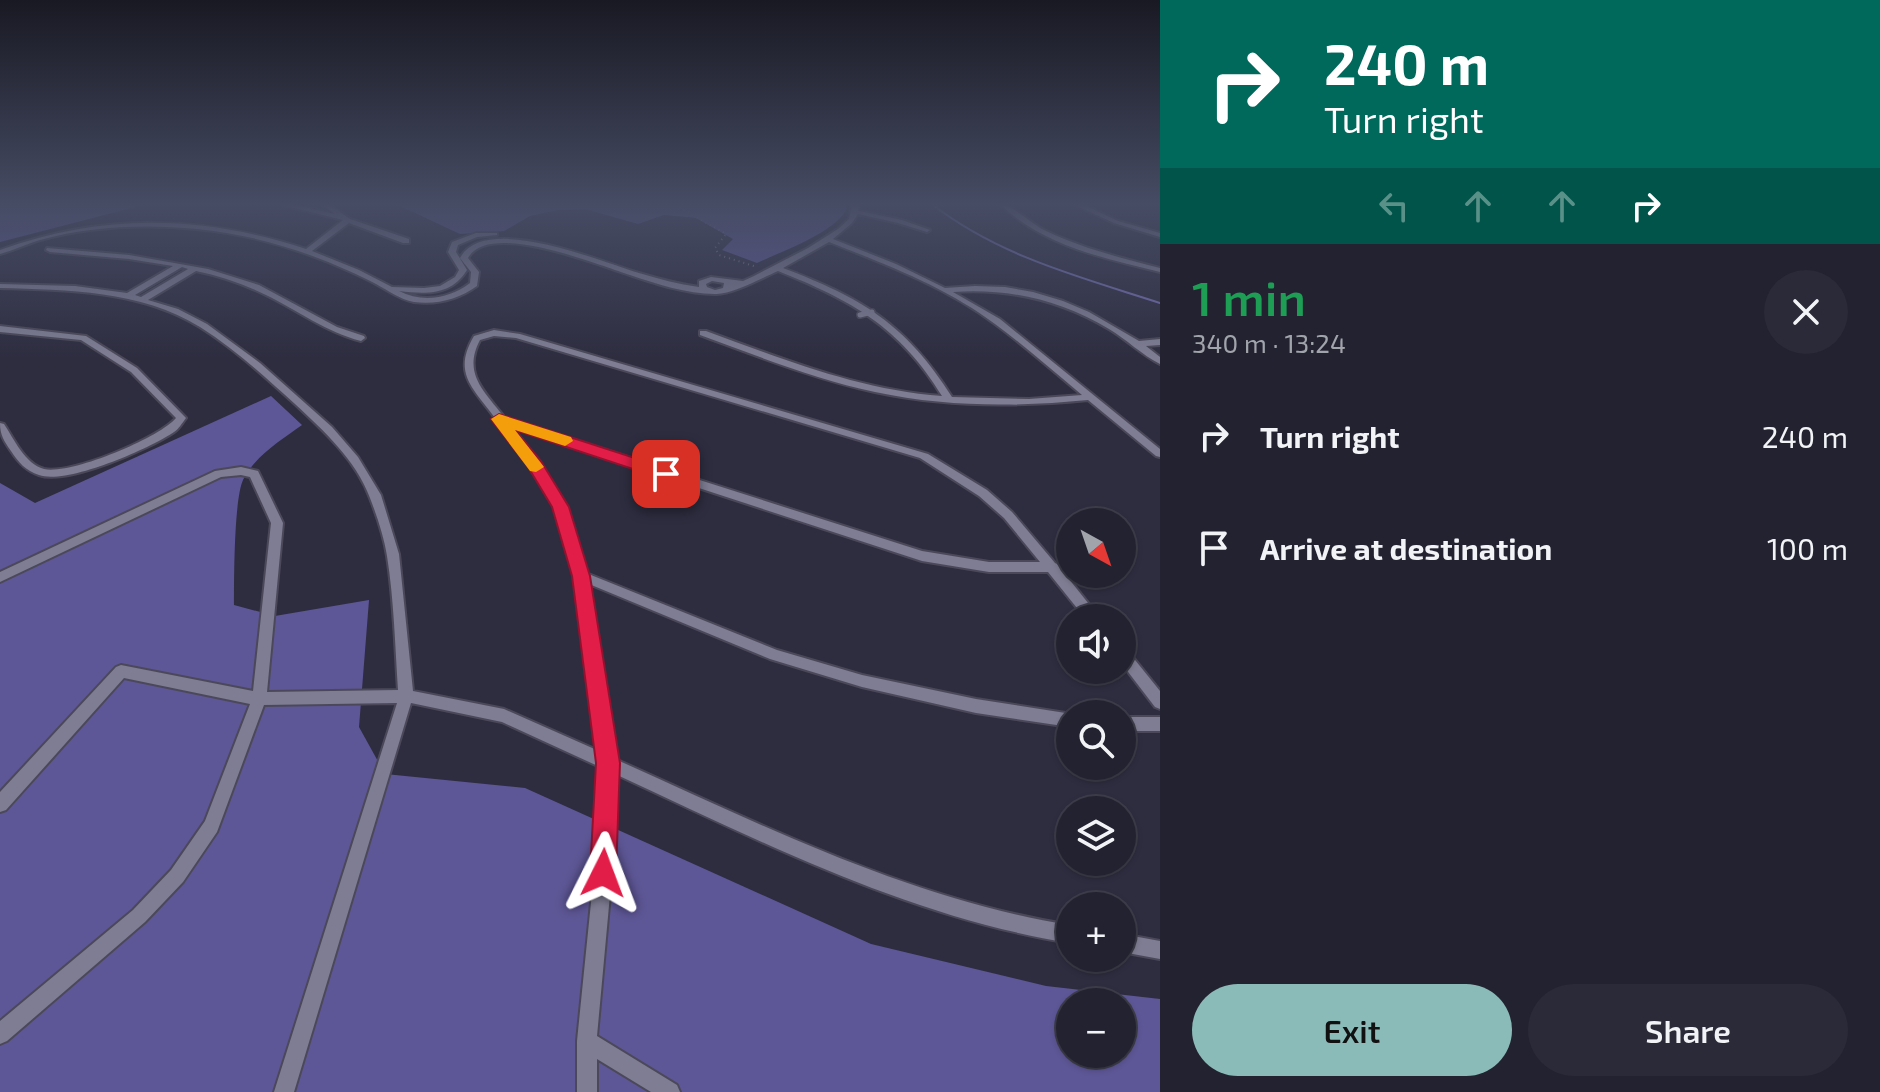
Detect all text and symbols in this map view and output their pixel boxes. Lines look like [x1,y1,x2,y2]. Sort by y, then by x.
text: 240 m [1324,29,1489,96]
icon: right [1192,32,1296,136]
text: Turn right [1324,97,1484,140]
icon: left [1372,184,1416,228]
icon: ahead [1456,184,1500,228]
icon: ahead [1540,184,1584,228]
icon: right [1624,184,1668,228]
text: 1 min [1192,268,1306,326]
button: close [1764,270,1848,354]
text: 340 m · 13:24 [1192,327,1346,358]
icon: right [1192,414,1236,458]
text: Turn right [1260,418,1400,454]
text: 240 m [1762,418,1848,454]
pin [632,440,700,508]
icon: arrive [644,452,688,496]
north arrow [1056,508,1136,588]
map controls [1056,508,1136,1068]
icon: arrive [1192,526,1236,570]
text: Arrive at destination [1260,530,1552,566]
text: 100 m [1767,530,1848,566]
button: sound [1056,604,1136,684]
button: search [1056,700,1136,780]
button: layers [1056,796,1136,876]
position arrow [561,831,645,915]
button: + [1056,892,1136,972]
button: Exit [1192,984,1512,1076]
button: Share [1528,984,1848,1076]
button: − [1056,988,1136,1068]

